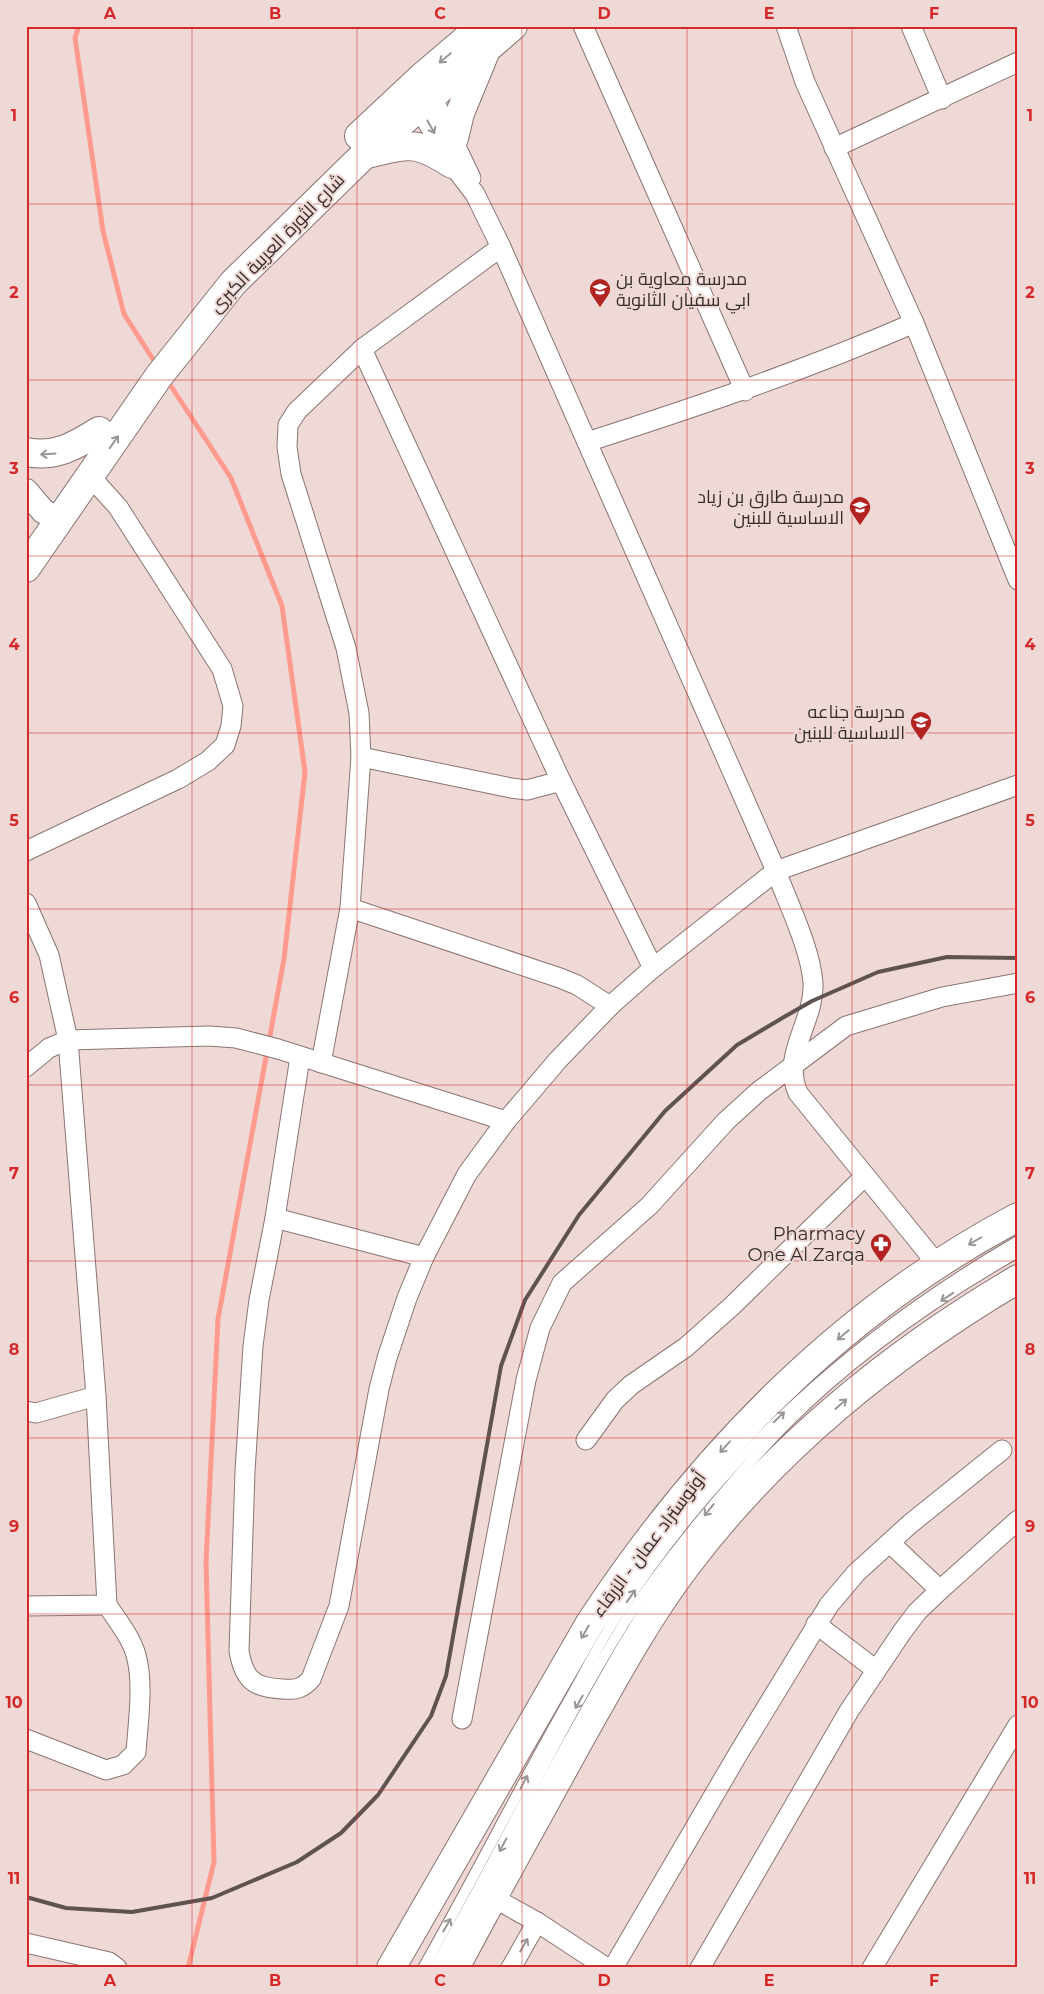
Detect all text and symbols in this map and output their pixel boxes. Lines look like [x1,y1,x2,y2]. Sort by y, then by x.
text: A [103,4,117,23]
text: B [269,4,281,23]
text: C [434,4,446,23]
text: D [597,4,611,23]
text: E [764,4,774,23]
text: F [929,4,939,23]
one-way arrow [438,52,451,63]
text: 1 [11,106,17,125]
text: 1 [1027,106,1033,125]
one-way arrow [426,119,436,133]
street label: شارع الثورة العربية الكبرى [205,169,350,318]
place label: مدرسة معاوية بن ابي سفيان الثانوية [616,268,751,314]
school or university icon: مدرسة معاوية بن ابي سفيان الثانوية [588,277,612,308]
text: 2 [9,283,19,302]
text: 2 [1025,283,1035,302]
one-way arrow [109,435,119,449]
one-way arrow [40,449,56,458]
text: 3 [8,459,19,478]
text: 3 [1024,459,1035,478]
place label: مدرسة طارق بن زياد الاساسية للبنين [697,486,844,529]
school or university icon: مدرسة طارق بن زياد الاساسية للبنين [848,495,872,526]
text: 4 [8,635,20,654]
text: 4 [1024,635,1036,654]
place label: مدرسة جناعه الاساسية للبنين [794,701,905,744]
school or university icon: مدرسة جناعه الاساسية للبنين [909,710,933,741]
text: 5 [9,811,19,830]
text: 5 [1025,811,1035,830]
text: 6 [9,988,19,1007]
text: 6 [1025,988,1035,1007]
text: 7 [9,1164,19,1183]
text: 7 [1025,1164,1035,1183]
place label: Pharmacy One Al Zarqa [748,1223,865,1266]
pharmacy icon: Pharmacy One Al Zarqa [869,1232,893,1263]
one-way arrow [968,1236,983,1246]
one-way arrow [940,1292,954,1302]
one-way arrow [837,1330,850,1341]
text: 8 [9,1340,19,1359]
text: 8 [1025,1340,1035,1359]
one-way arrow [835,1399,848,1410]
one-way arrow [773,1411,785,1424]
one-way arrow [719,1441,731,1454]
street label: أوتوستراد عمان - الزرقاء [587,1467,711,1621]
one-way arrow [704,1503,715,1516]
text: 9 [9,1517,19,1536]
text: 9 [1025,1517,1035,1536]
one-way arrow [626,1589,636,1603]
one-way arrow [579,1624,589,1638]
text: 10 [5,1693,23,1712]
text: 10 [1021,1693,1039,1712]
one-way arrow [574,1694,584,1708]
one-way arrow [519,1775,529,1790]
one-way arrow [498,1837,507,1852]
text: 11 [8,1869,20,1888]
text: 11 [1024,1869,1036,1888]
one-way arrow [442,1919,452,1933]
one-way arrow [519,1938,529,1953]
text: A [103,1971,117,1990]
text: B [269,1971,281,1990]
text: C [434,1971,446,1990]
text: D [597,1971,611,1990]
text: E [764,1971,774,1990]
text: F [929,1971,939,1990]

